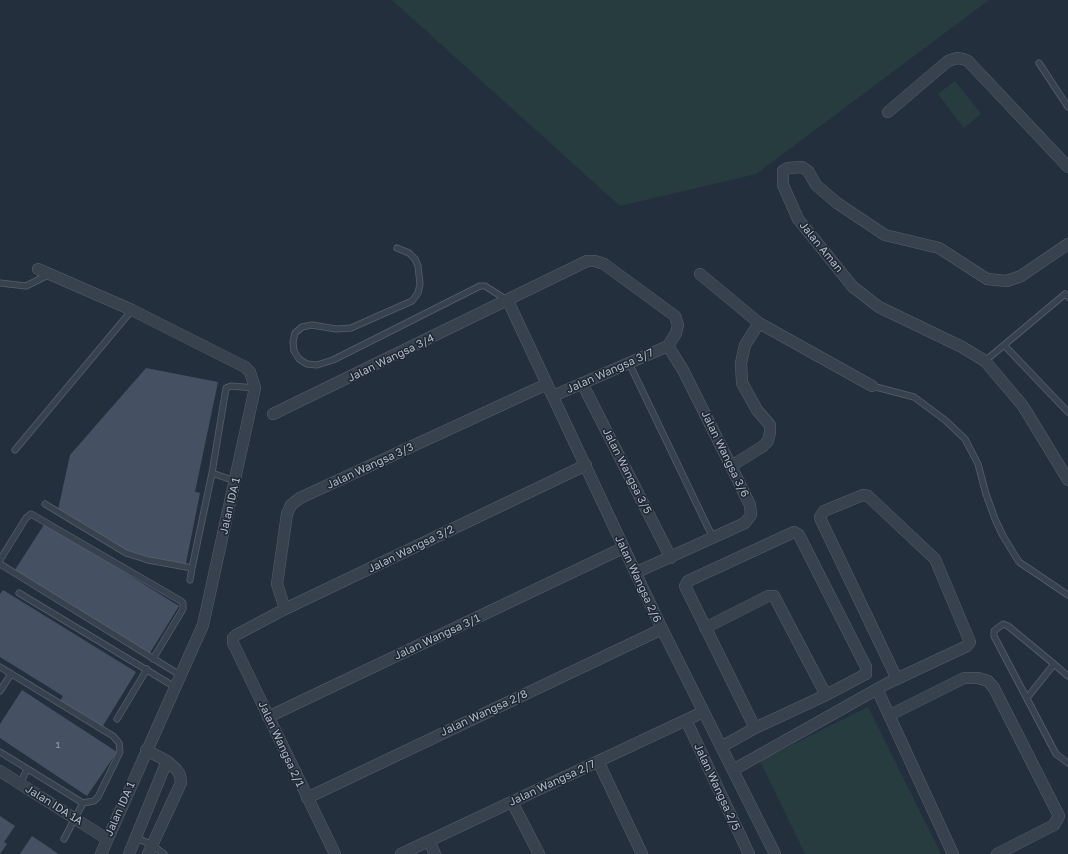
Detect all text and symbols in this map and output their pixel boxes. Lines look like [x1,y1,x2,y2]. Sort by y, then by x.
street label: Jalan Aman [796,219,846,275]
street label: Jalan Wangsa 3/4 [346,331,436,385]
street label: Jalan Wangsa 3/7 [564,346,656,396]
street label: Jalan Wangsa 3/6 [698,409,752,499]
street label: Jalan Wangsa 3/5 [600,426,654,516]
street label: Jalan Wangsa 3/3 [324,440,416,492]
street label: Jalan IDA 1 [217,476,243,536]
street label: Jalan Wangsa 3/2 [366,522,456,576]
street label: Jalan Wangsa 2/6 [612,533,664,625]
street label: Jalan Wangsa 3/1 [392,611,482,663]
street label: Jalan Wangsa 2/8 [438,687,530,739]
street label: Jalan Wangsa 2/1 [255,699,307,789]
house number: 1 [56,740,60,750]
street label: Jalan Wangsa 2/5 [691,741,743,833]
street label: Jalan Wangsa 2/7 [507,757,597,809]
street label: Jalan IDA 1 [102,780,138,838]
street label: Jalan IDA 1A [23,782,85,828]

